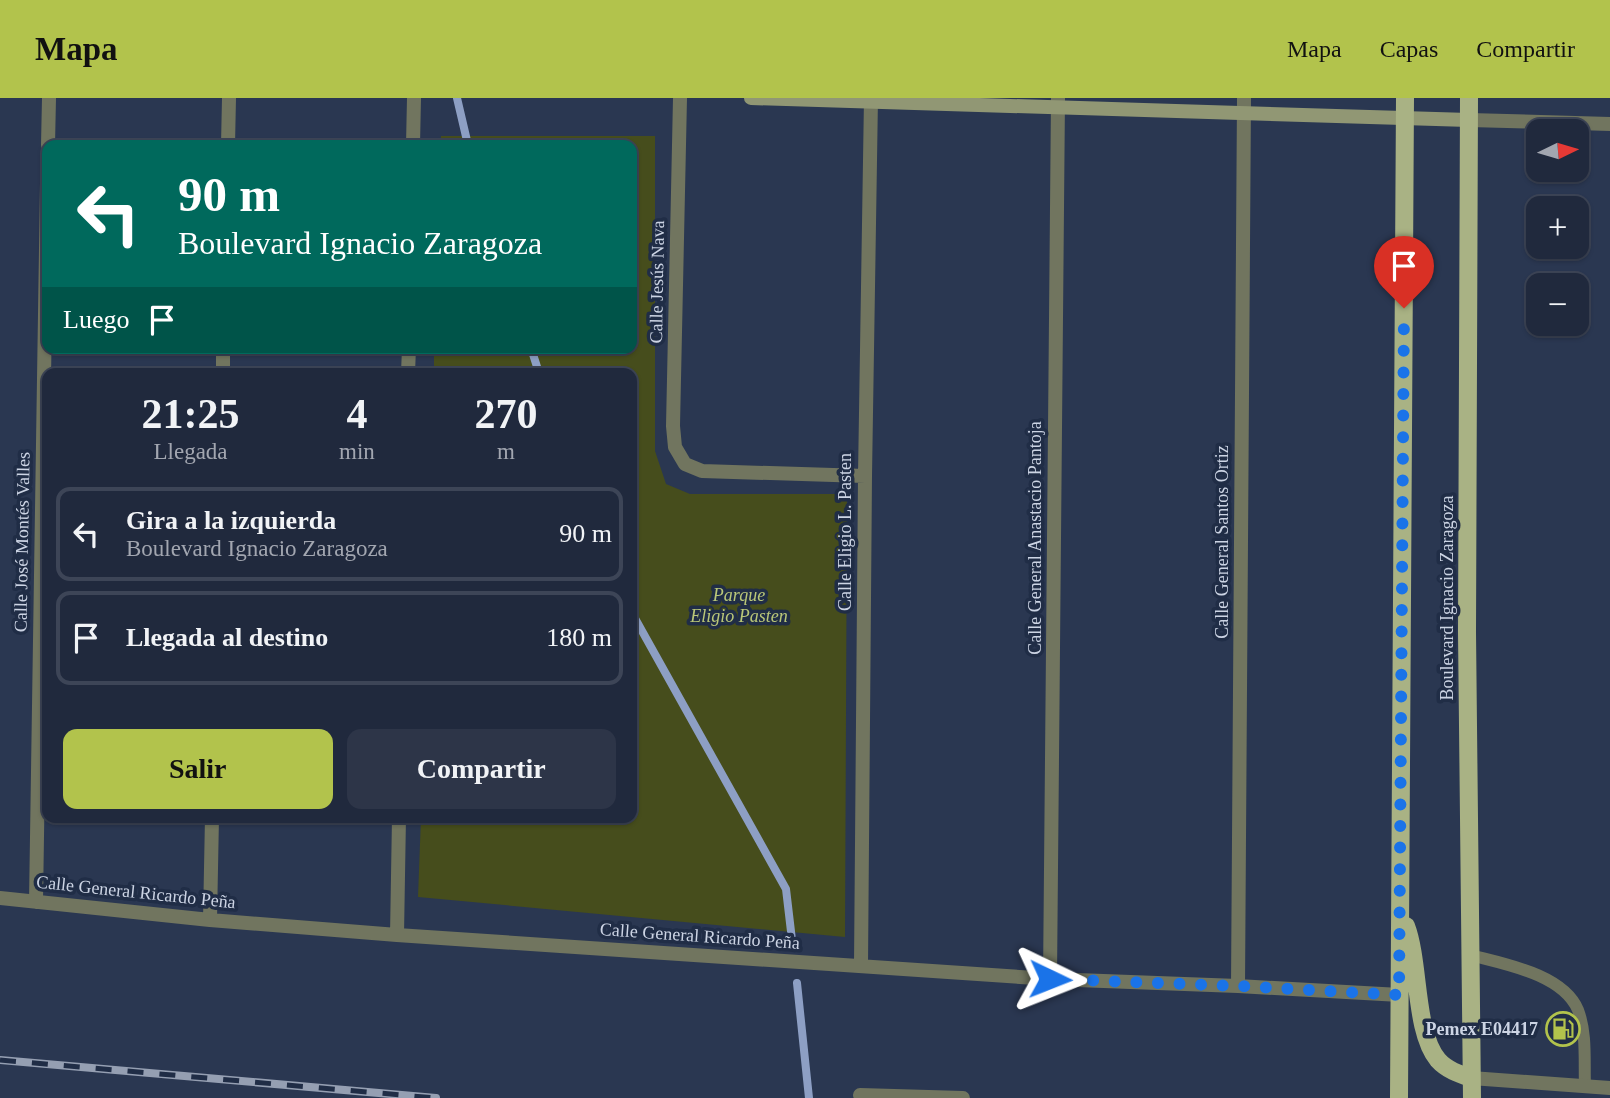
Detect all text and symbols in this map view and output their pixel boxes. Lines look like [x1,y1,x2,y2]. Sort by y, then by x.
text: Mapa [35,31,118,67]
text: Mapa [1287,36,1342,62]
text: Capas [1380,36,1438,62]
text: Compartir [1476,36,1575,62]
north arrow [1526,119,1589,182]
map controls [1526,119,1589,336]
text: 90 m [178,167,280,222]
icon: left [63,168,154,259]
button: + [1526,196,1589,259]
street label: Calle Jesús Nava [646,220,668,344]
text: Boulevard Ignacio Zaragoza [178,225,542,261]
pin [1374,236,1434,308]
icon: arrive [1385,247,1423,285]
button: − [1526,273,1589,336]
icon: arrive [143,301,181,339]
text: Luego [63,305,129,334]
text: 21:25 [142,391,240,437]
text: 4 [346,391,367,437]
text: 270 [474,391,537,437]
street label: Calle General Anastacio Pantoja [1025,421,1045,655]
text: Llegada [154,439,228,464]
text: min [339,439,375,464]
text: m [497,439,515,464]
street label: Calle General Santos Ortiz [1212,445,1232,639]
street label: Calle José Montés Valles [10,452,34,632]
street label: Calle Eligio L. Pasten [835,453,855,611]
street label: Boulevard Ignacio Zaragoza [1437,496,1457,700]
text: Gira a la izquierda [126,506,336,535]
icon: left [67,515,105,553]
text: 90 m [559,519,612,548]
text: Boulevard Ignacio Zaragoza [126,536,388,561]
park label: Parque Eligio Pasten [689,585,788,626]
icon: arrive [67,619,105,657]
text: Llegada al destino [126,623,328,652]
text: 180 m [546,623,612,652]
button: Salir [63,729,333,809]
button: Compartir [347,729,616,809]
street label: Calle General Ricardo Peña [35,872,237,912]
street label: Calle General Ricardo Peña [599,919,801,953]
position arrow [1013,942,1087,1016]
fuel station icon: Pemex E04417 [1544,1010,1582,1048]
place label: Pemex E04417 [1426,1019,1538,1039]

